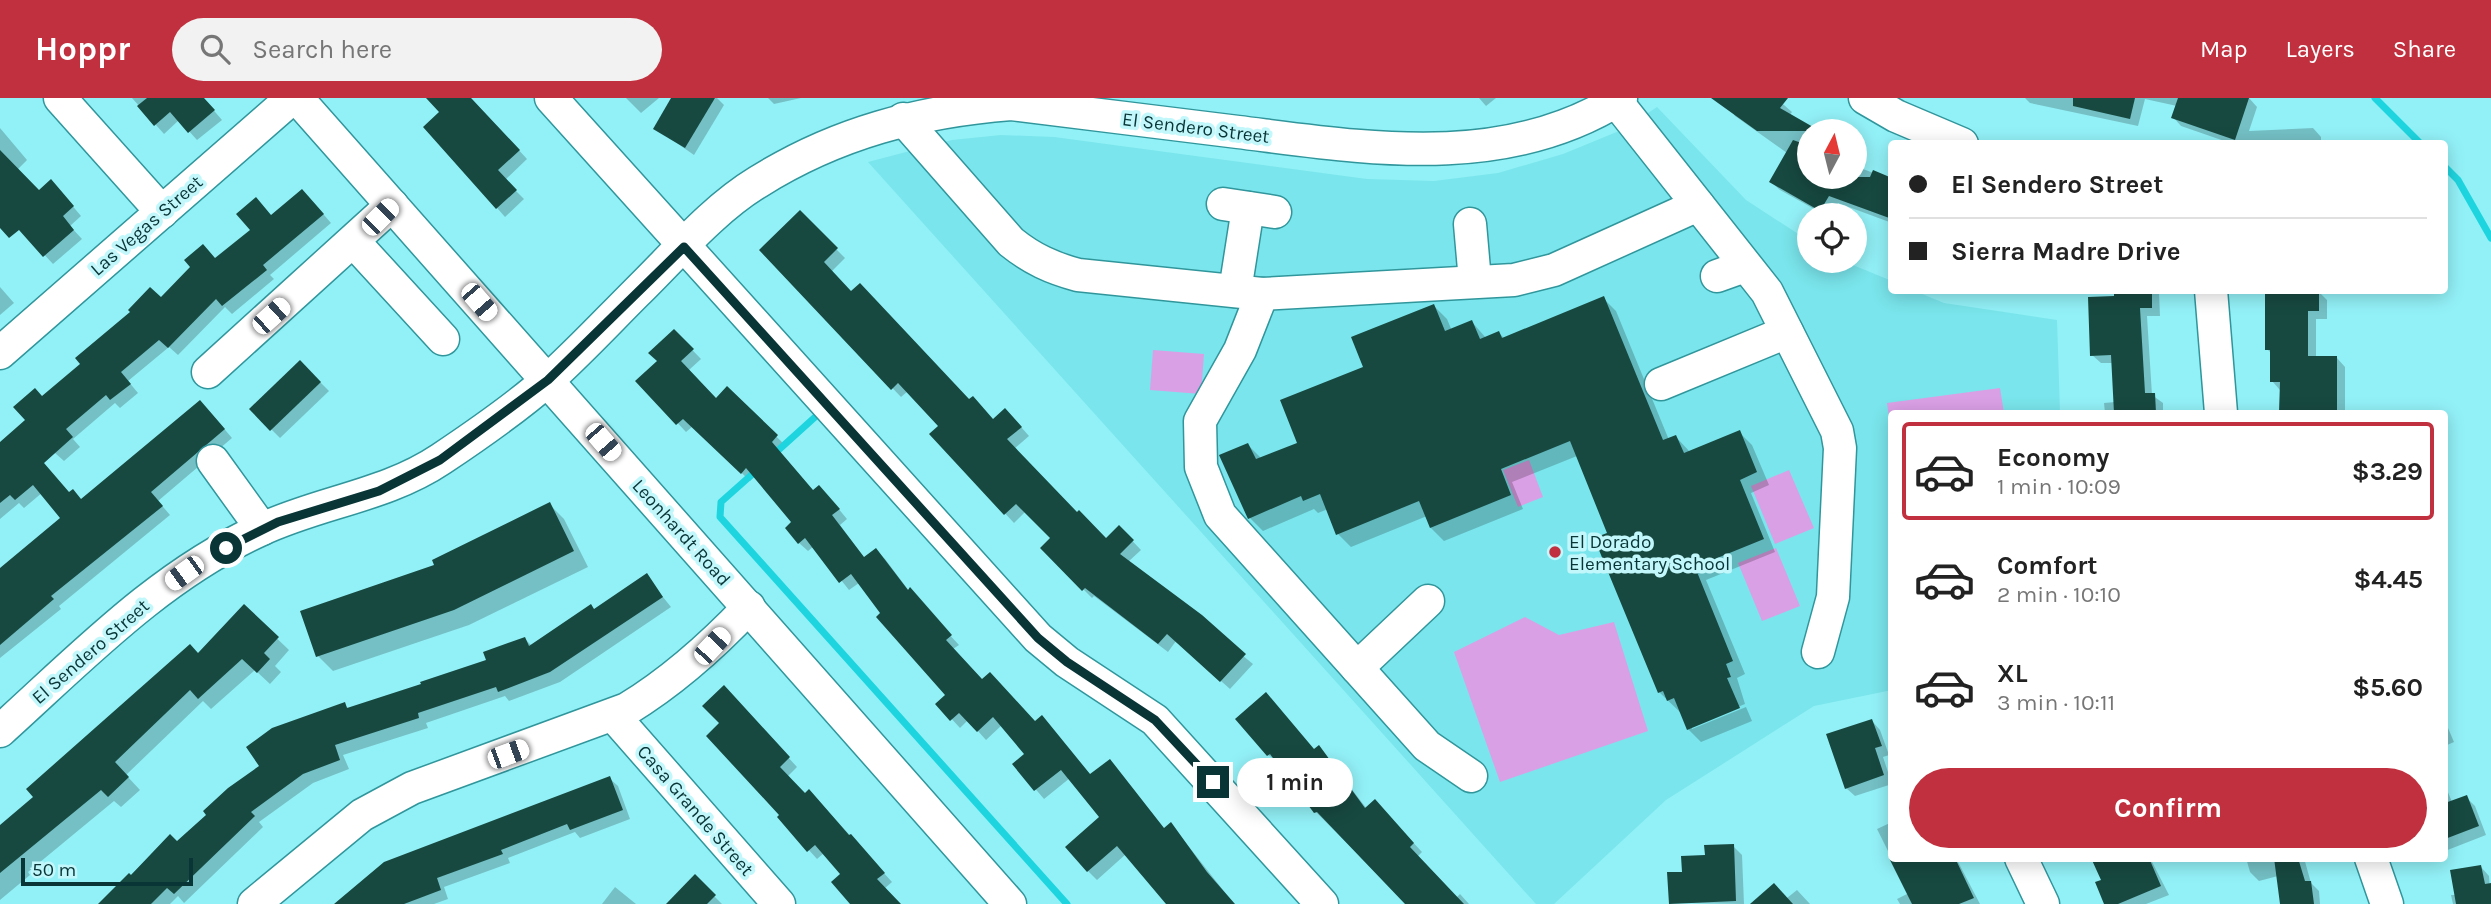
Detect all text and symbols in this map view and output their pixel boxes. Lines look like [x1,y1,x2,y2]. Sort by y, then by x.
search box [172,18,662,81]
text: Hoppr [35,30,130,68]
icon: search [196,30,234,68]
text: Search here [252,34,392,65]
text: Map [2200,35,2248,63]
text: Layers [2286,35,2355,63]
text: Share [2393,35,2456,63]
street label: El Sendero Street [1121,108,1271,148]
north arrow [1797,119,1867,189]
map controls [1797,119,1867,273]
text: El Sendero Street [1951,169,2163,200]
street label: Las Vegas Street [86,171,207,280]
car [358,195,403,239]
button: locate [1797,203,1867,273]
text: Sierra Madre Drive [1951,236,2180,267]
car [458,279,501,325]
car [249,294,294,338]
car [582,419,625,465]
icon: car [1913,440,1976,503]
text: Economy [1997,442,2109,473]
text: $3.29 [2352,456,2423,487]
text: 1 min · 10:09 [1997,473,2121,500]
street label: Leonhardt Road [628,475,735,591]
place label: El Dorado Elementary School [1569,531,1730,575]
route start [210,532,242,564]
marker: El Dorado Elementary School [1547,544,1563,560]
icon: car [1913,548,1976,611]
text: Comfort [1997,550,2098,581]
car [161,552,208,594]
text: $4.45 [2353,564,2423,595]
text: 2 min · 10:10 [1997,581,2121,608]
street label: El Sendero Street [28,595,154,709]
car [690,623,735,669]
icon: car [1913,656,1976,719]
text: XL [1997,658,2028,689]
text: $5.60 [2352,672,2423,703]
text: 3 min · 10:11 [1997,689,2115,716]
car [485,737,532,771]
street label: Casa Grande Street [633,741,758,880]
callout: 1 min [1238,758,1353,806]
route end [1197,766,1229,798]
button: Confirm [1909,768,2427,848]
text: 1 min [1266,769,1324,796]
scale bar [21,855,192,887]
text: 50 m [32,859,76,881]

